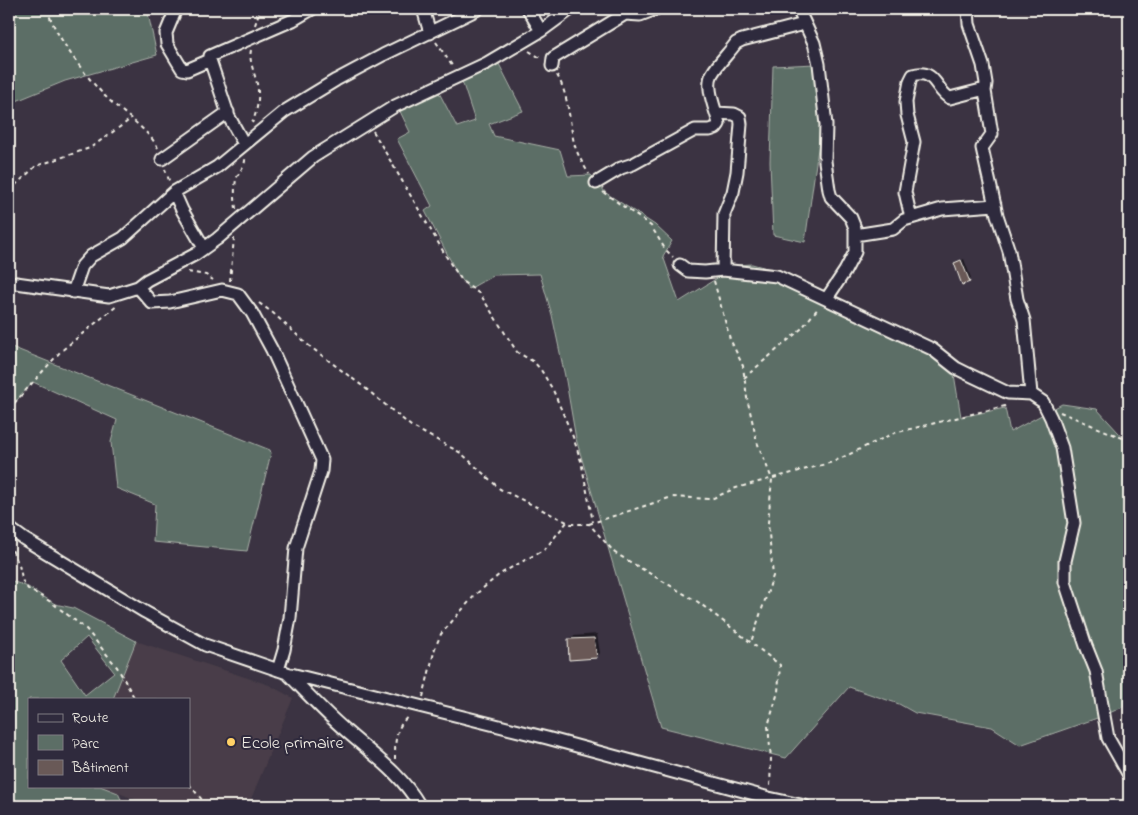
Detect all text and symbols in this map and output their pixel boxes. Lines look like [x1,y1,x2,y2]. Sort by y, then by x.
legend [28,698,190,788]
text: Route [72,707,109,729]
place label: Ecole primaire [241,731,344,757]
text: Parc [72,733,100,755]
marker: Ecole primaire [225,736,237,748]
text: Bâtiment [71,757,129,779]

